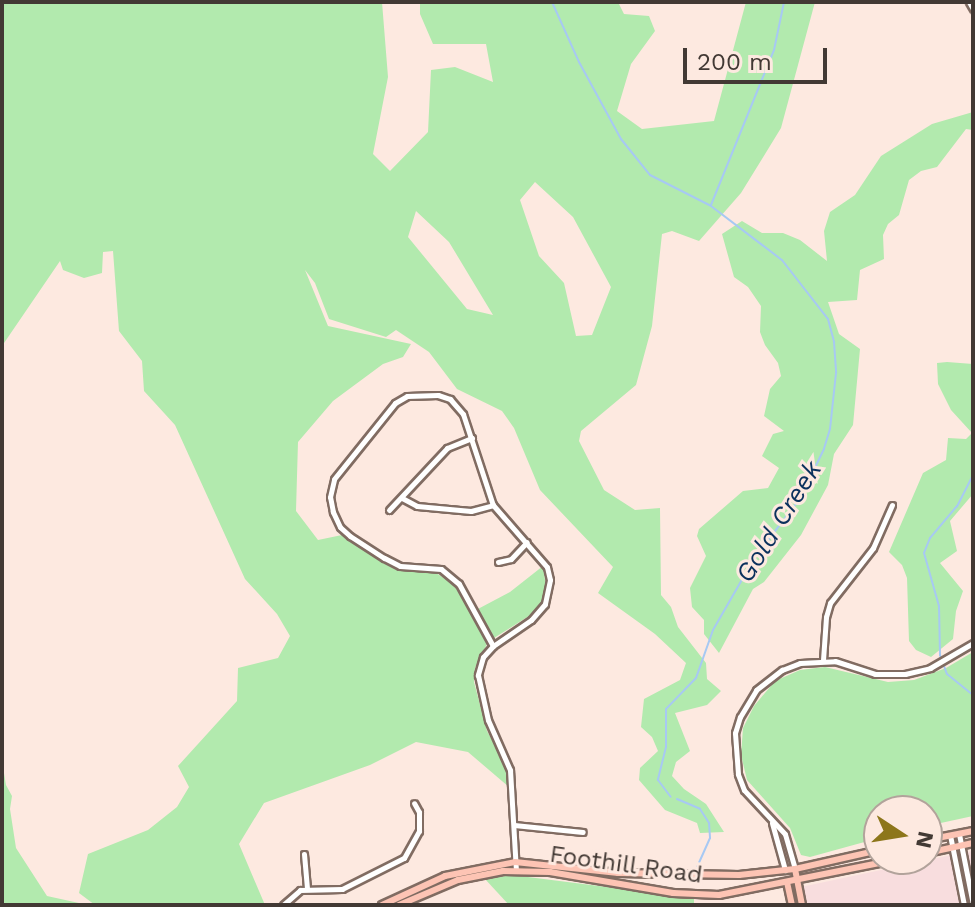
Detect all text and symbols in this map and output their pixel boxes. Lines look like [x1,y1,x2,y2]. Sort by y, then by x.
scale bar [687,32,831,82]
text: 200 m [697,48,772,76]
water label: Gold Creek [729,456,829,588]
north arrow [863,795,943,875]
text: N [911,829,939,850]
street label: Foothill Road [547,840,705,890]

